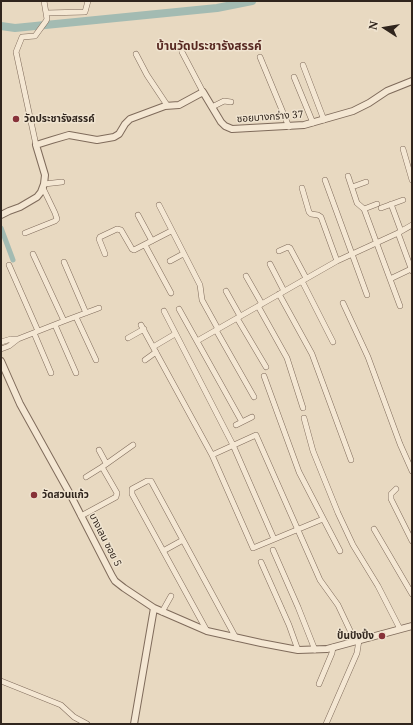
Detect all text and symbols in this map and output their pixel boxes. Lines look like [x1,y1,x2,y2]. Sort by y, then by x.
north arrow [365,8,405,48]
text: N [365,20,381,31]
district label: บ้านวัดประชารังสรรค์ [156,40,262,54]
street label: ซอยบางกร่าง 37 [236,109,304,125]
place label: วัดประชารังสรรค์ [24,113,95,125]
marker: วัดประชารังสรรค์ [11,114,21,124]
place label: วัดสวนแก้ว [42,489,89,501]
marker: วัดสวนแก้ว [29,490,39,500]
street label: บางเลน ซอย 5 [86,511,124,569]
place label: ปั่นปังปิ้ง [337,630,374,642]
marker: ปั่นปังปิ้ง [377,631,387,641]

